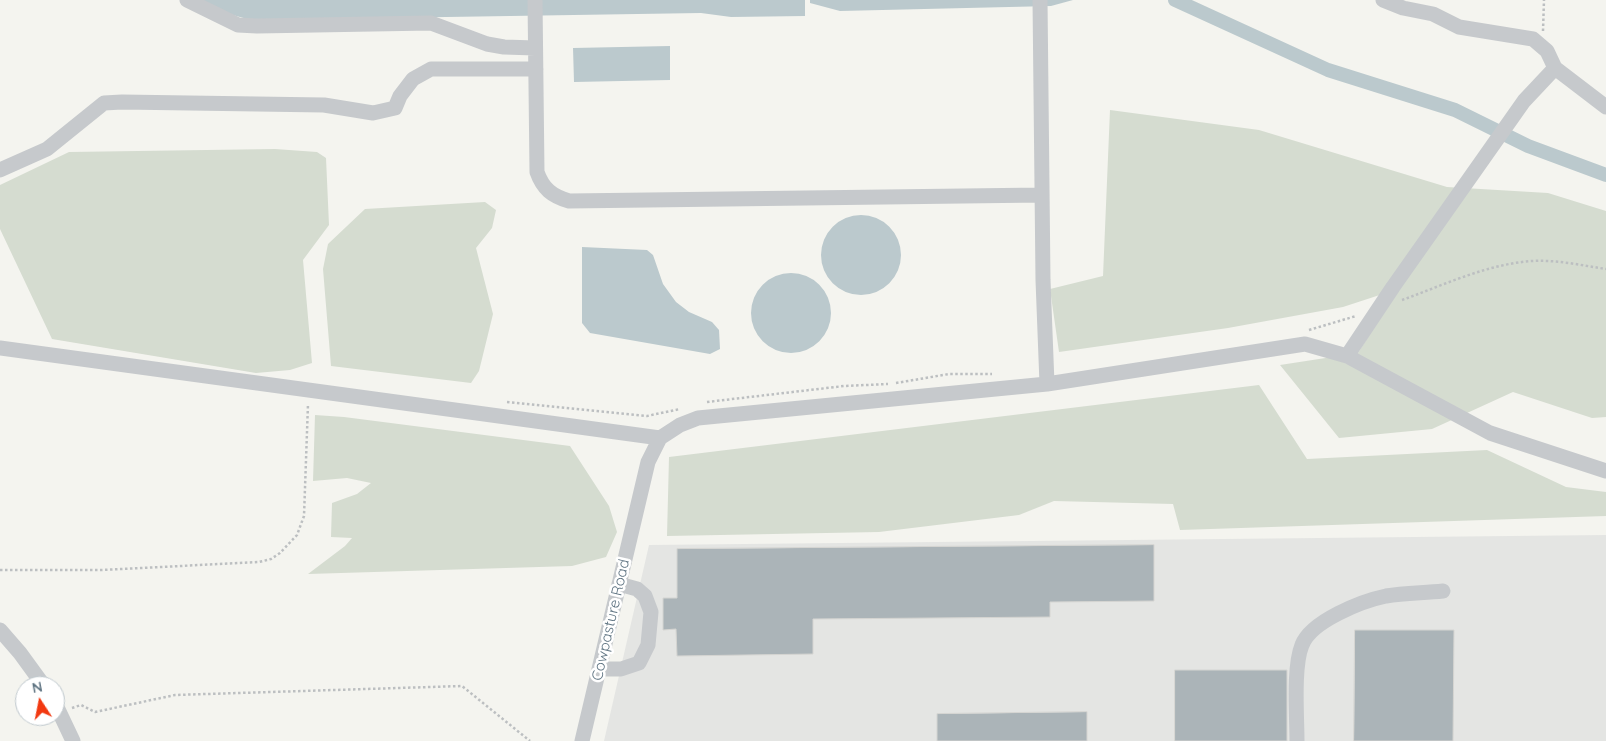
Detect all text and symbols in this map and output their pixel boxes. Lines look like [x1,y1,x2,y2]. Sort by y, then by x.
street label: Cowpasture Road [588,557,634,683]
north arrow [15,676,65,726]
text: N [31,677,44,697]

